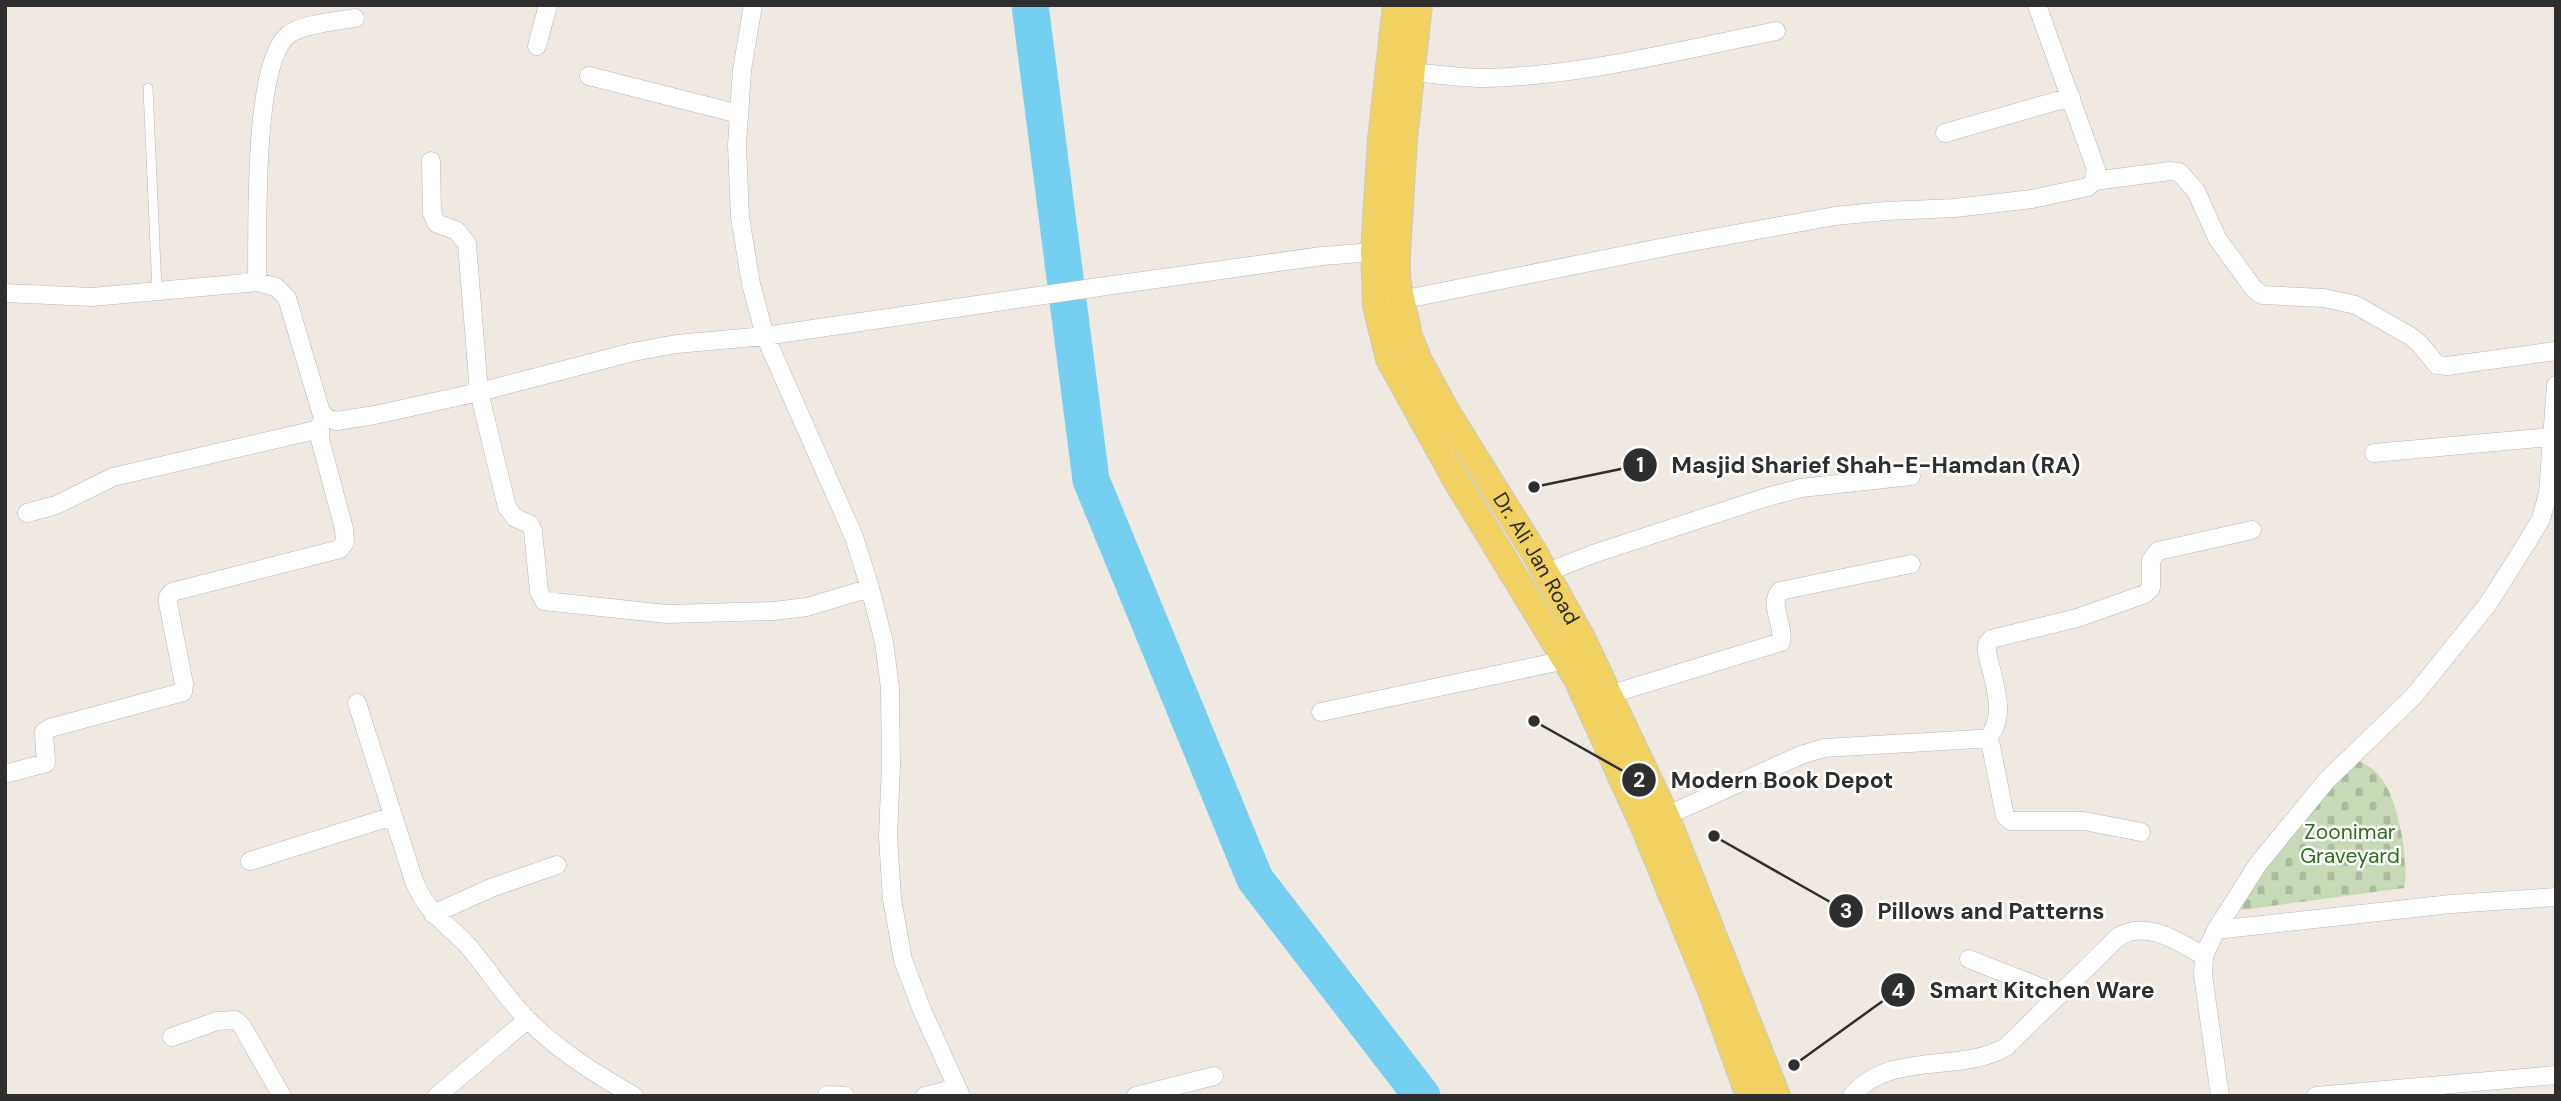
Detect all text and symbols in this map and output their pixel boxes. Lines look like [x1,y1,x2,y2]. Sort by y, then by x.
callout: Masjid Sharief Shah-E-Hamdan (RA) [1622,443,2094,487]
text: Masjid Sharief Shah-E-Hamdan (RA) [1672,450,2080,480]
text: 1 [1636,451,1644,479]
street label: Dr. Ali Jan Road [1486,487,1586,630]
callout: Modern Book Depot [1622,758,1907,802]
text: Modern Book Depot [1671,765,1893,795]
text: 2 [1633,766,1645,794]
park label: Zoonimar Graveyard [2300,818,2400,870]
callout: Pillows and Patterns [1828,889,2118,933]
text: Pillows and Patterns [1878,896,2105,926]
text: 3 [1840,897,1852,925]
callout: Smart Kitchen Ware [1880,968,2168,1012]
text: Smart Kitchen Ware [1930,975,2155,1005]
text: 4 [1891,977,1905,1005]

